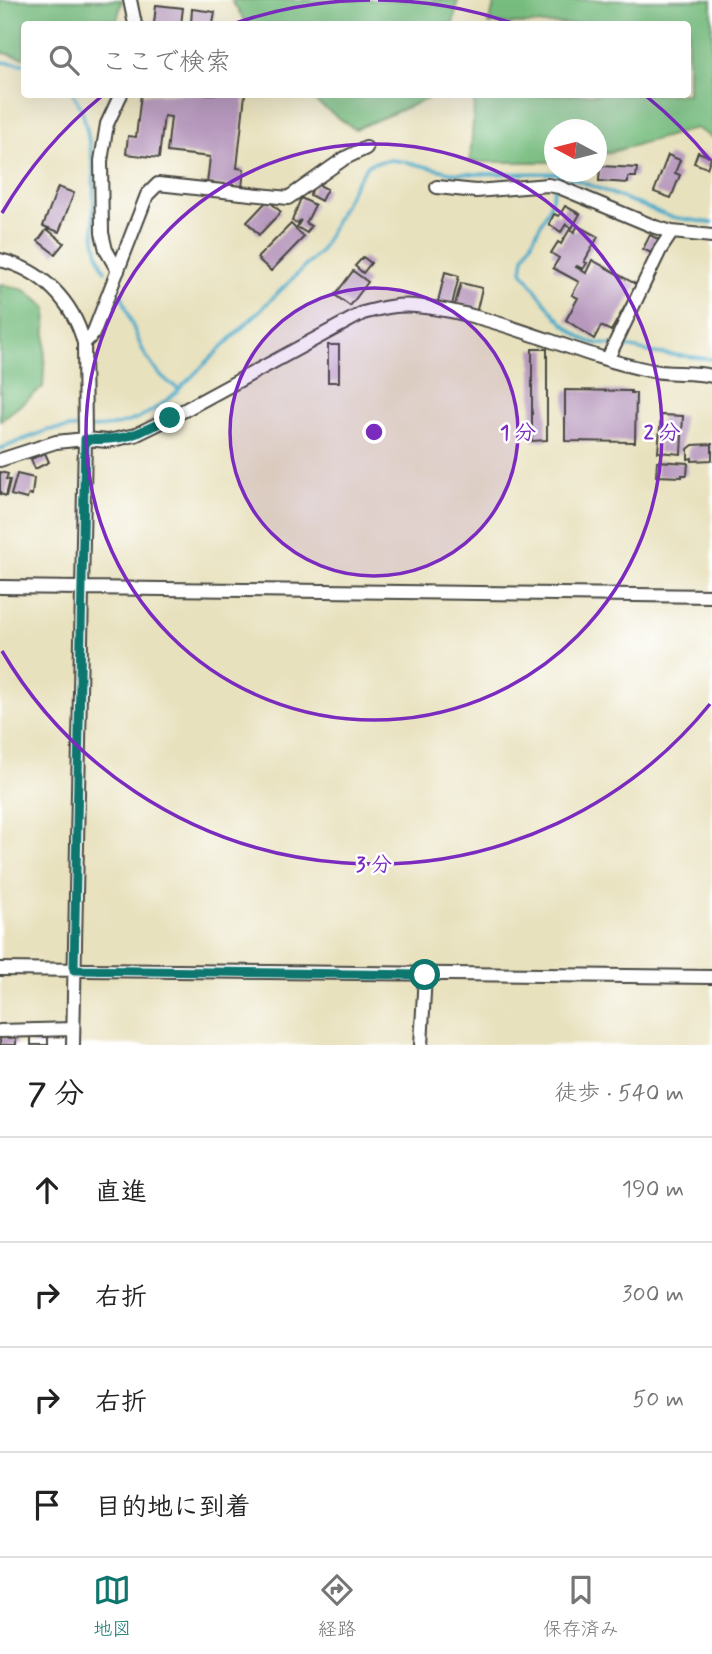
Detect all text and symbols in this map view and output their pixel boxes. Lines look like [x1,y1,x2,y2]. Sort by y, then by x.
search box [21,21,691,98]
icon: search [45,41,83,79]
text: ここで検索 [101,46,231,80]
north arrow [544,119,607,182]
route end [154,402,185,433]
text: 1 分 [500,419,536,447]
text: 2 分 [644,419,680,447]
centre of rings [362,420,386,444]
text: 3 分 [356,851,392,879]
route start [409,959,440,990]
text: 7 分 [28,1075,84,1114]
text: 徒歩 · 540 m [554,1079,684,1109]
icon: ahead [28,1171,66,1209]
text: 190 m [622,1175,684,1205]
text: 直進 [95,1176,147,1210]
icon: right [28,1276,66,1314]
text: 300 m [622,1280,684,1310]
text: 右折 [95,1281,147,1315]
icon: right [28,1381,66,1419]
text: 50 m [633,1385,684,1415]
text: 右折 [95,1386,147,1420]
icon: arrive [28,1486,66,1524]
text: 目的地に到着 [95,1491,251,1525]
tab: 地図 [93,1571,131,1642]
tab: 経路 [318,1571,356,1642]
tab: 保存済み [543,1571,619,1642]

